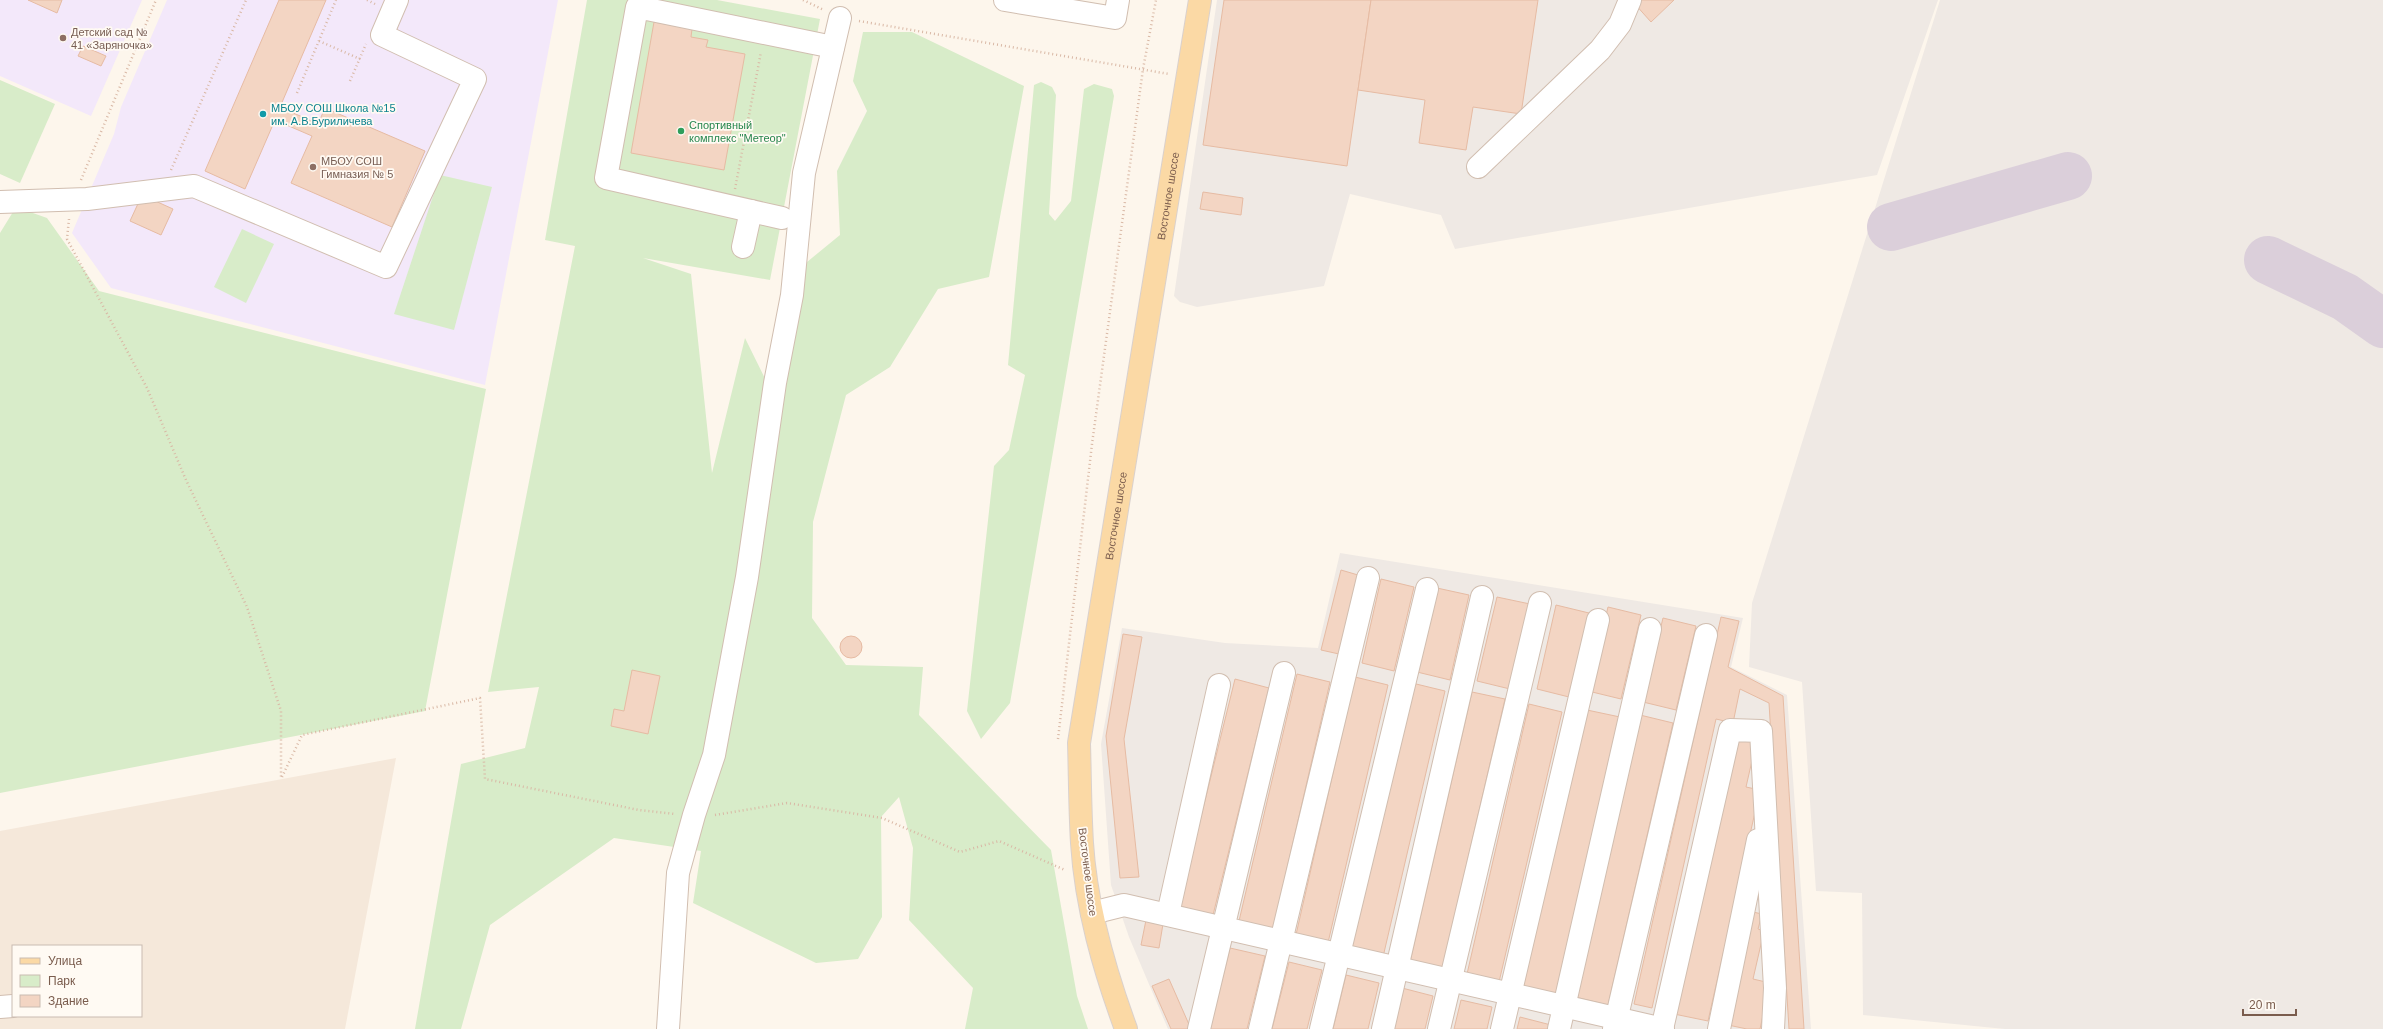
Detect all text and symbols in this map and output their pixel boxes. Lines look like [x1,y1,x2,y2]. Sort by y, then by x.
place label: Детский сад № 41 «Заряночка» [71,26,152,51]
marker: Детский сад № 41 «Заряночка» [58,33,68,43]
place label: МБОУ СОШ Школа №15 им. А.В.Буриличева [271,102,396,127]
marker: МБОУ СОШ Школа №15 им. А.В.Буриличева [258,109,268,119]
place label: Спортивный комплекс "Метеор" [689,119,786,144]
marker: Спортивный комплекс "Метеор" [676,126,686,136]
street label: Восточное шоссе [1155,151,1181,241]
place label: МБОУ СОШ Гимназия № 5 [321,155,393,180]
marker: МБОУ СОШ Гимназия № 5 [308,162,318,172]
street label: Восточное шоссе [1103,471,1129,561]
street label: Восточное шоссе [1077,827,1099,917]
legend [12,945,142,1017]
text: Улица [48,954,82,968]
text: Парк [48,974,76,988]
scale bar [2243,991,2296,1017]
text: Здание [48,994,89,1008]
text: 20 m [2249,998,2276,1012]

